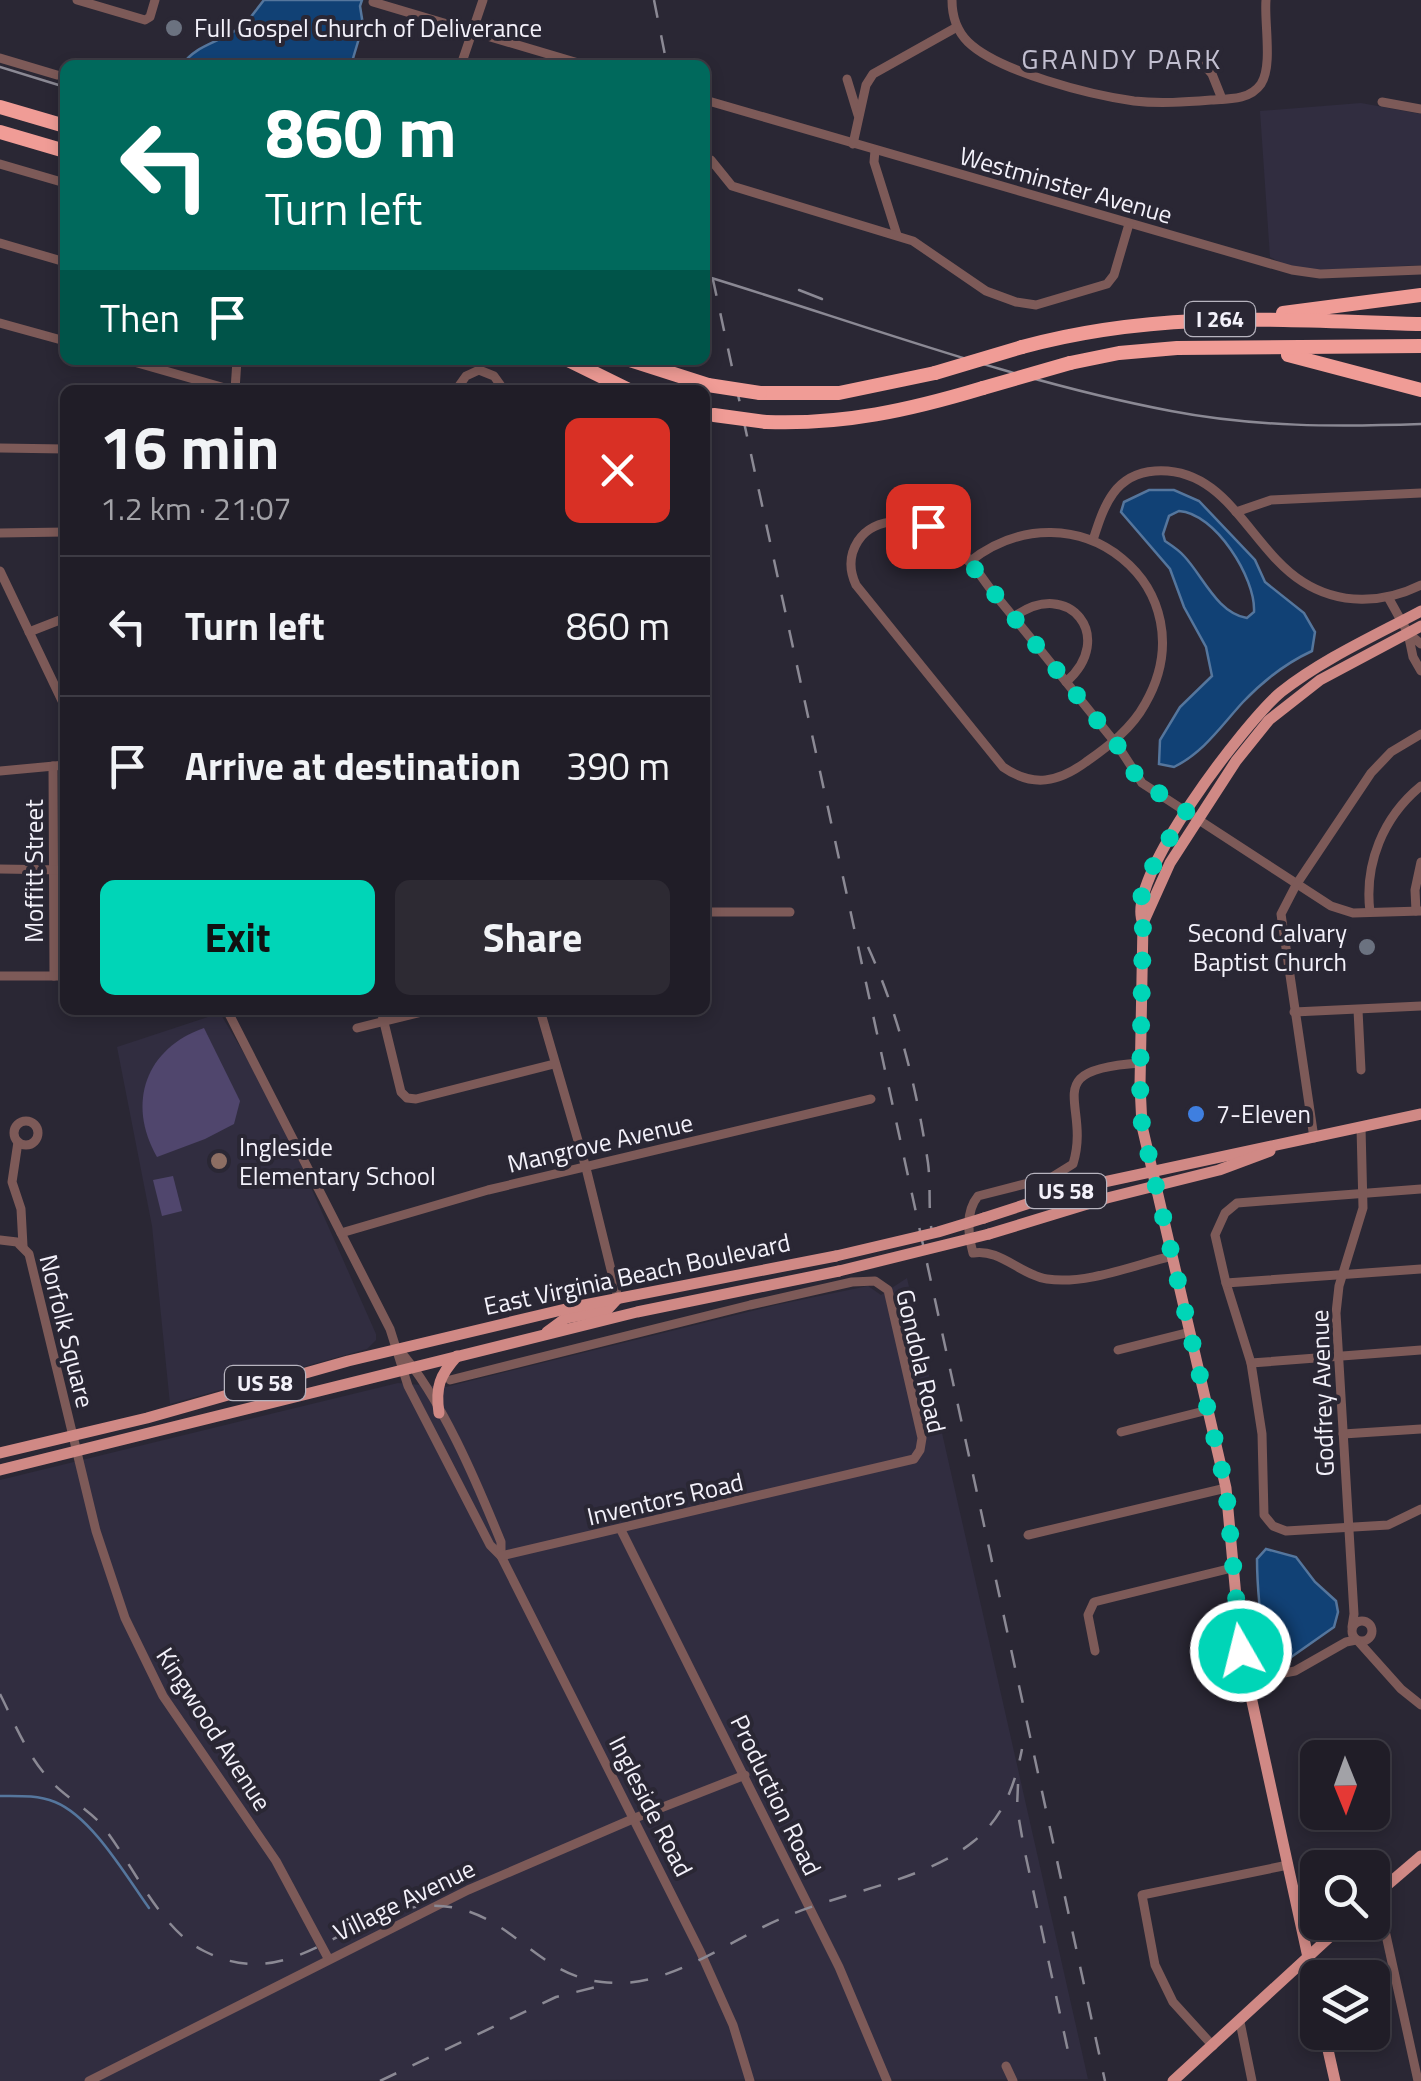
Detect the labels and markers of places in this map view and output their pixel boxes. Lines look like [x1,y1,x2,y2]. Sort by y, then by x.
place label: Full Gospel Church of Deliverance [194,9,542,47]
marker: Full Gospel Church of Deliverance [163,17,185,39]
pin [886,484,971,569]
place label: Second Calvary Baptist Church [1188,914,1347,981]
marker: Second Calvary Baptist Church [1356,936,1378,958]
place label: 7-Eleven [1216,1095,1311,1133]
marker: 7-Eleven [1185,1103,1207,1125]
place label: Ingleside Elementary School [239,1128,436,1195]
marker: Ingleside Elementary School [208,1150,230,1172]

